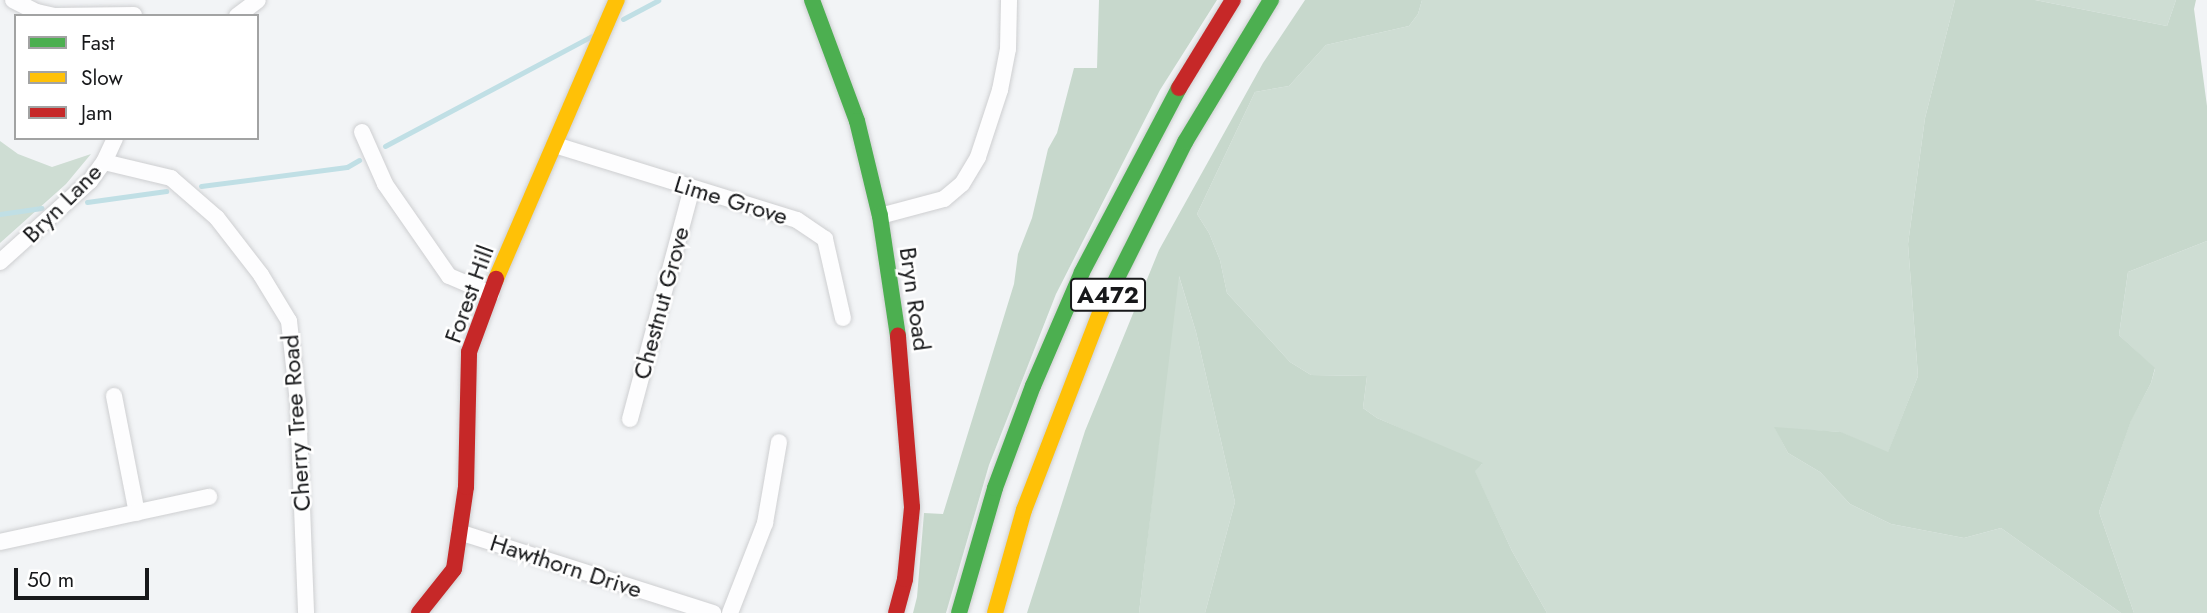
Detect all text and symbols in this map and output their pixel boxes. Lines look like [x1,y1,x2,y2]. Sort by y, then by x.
legend [14,14,259,140]
text: Fast [81,28,114,58]
text: Slow [81,63,123,93]
text: Jam [81,98,113,128]
street label: Bryn Lane [16,157,108,249]
street label: Lime Grove [671,169,791,231]
street label: Chestnut Grove [627,224,695,382]
street label: Forest Hill [438,241,500,347]
street label: Bryn Road [893,245,937,353]
road number: A472 [1070,276,1146,314]
street label: Cherry Tree Road [275,334,317,512]
street label: Hawthorn Drive [487,528,645,604]
scale bar [18,554,152,598]
text: 50 m [27,565,74,595]

